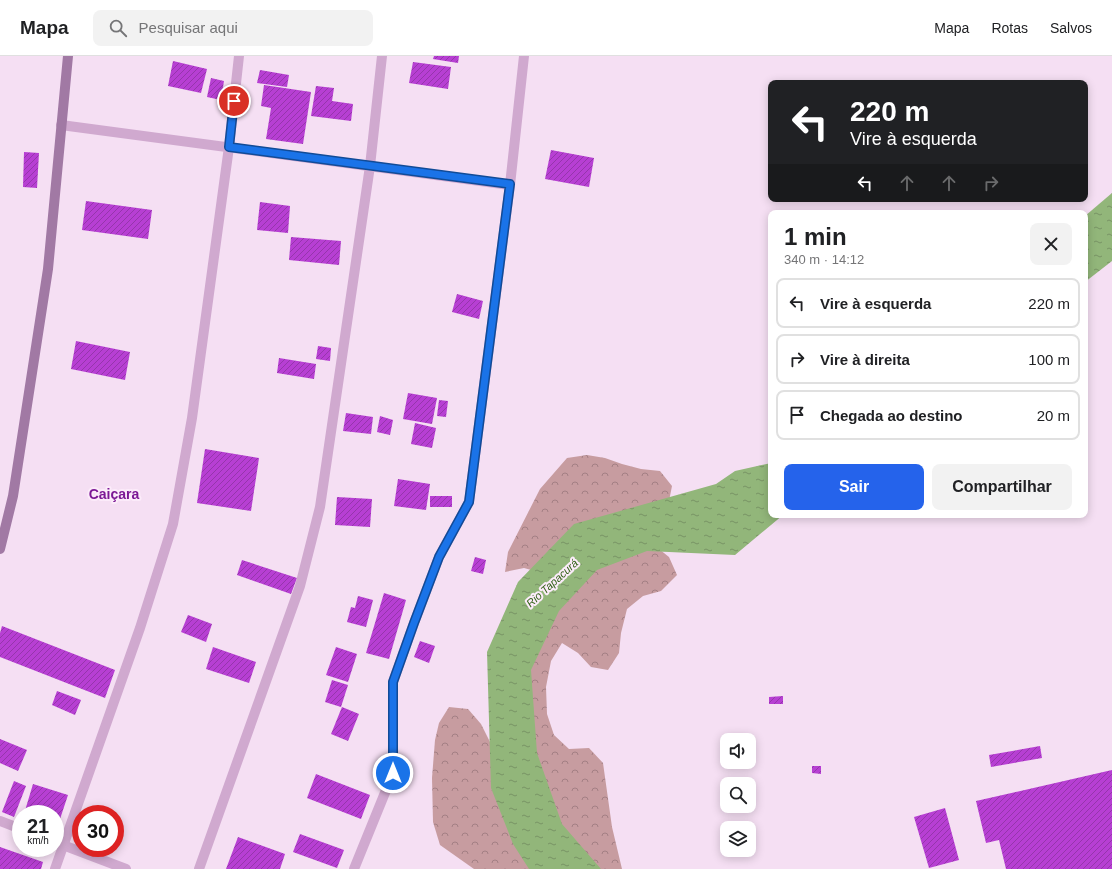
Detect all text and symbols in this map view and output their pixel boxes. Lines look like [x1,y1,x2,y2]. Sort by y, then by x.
search box [93,10,373,46]
text: Mapa [20,17,69,38]
icon: search [107,17,129,39]
text: Pesquisar aqui [139,19,238,36]
text: Mapa [934,20,969,36]
text: Rotas [991,20,1028,36]
text: Salvos [1050,20,1092,36]
pin [217,84,251,118]
icon: arrive [223,90,245,112]
icon: left [784,96,836,148]
text: 220 m [850,96,929,127]
text: Vire à esquerda [850,129,977,149]
icon: left [854,172,876,194]
icon: ahead [896,172,918,194]
icon: ahead [938,172,960,194]
icon: right [980,172,1002,194]
text: 1 min [784,223,847,250]
button: close [1030,223,1072,265]
text: 340 m · 14:12 [784,252,864,267]
icon: left [786,292,808,314]
text: Vire à esquerda [820,295,931,312]
text: 220 m [1028,295,1070,312]
icon: right [786,348,808,370]
text: Vire à direita [820,351,910,368]
text: 100 m [1028,351,1070,368]
icon: arrive [786,404,808,426]
text: Chegada ao destino [820,407,963,424]
text: 20 m [1037,407,1070,424]
button: Sair [784,464,924,510]
button: Compartilhar [932,464,1072,510]
district label: Caiçara [89,486,140,502]
water label: Rio Tapacurá [524,557,580,609]
map controls [720,733,756,857]
button: sound [720,733,756,769]
position arrow [372,752,414,794]
button: search [720,777,756,813]
speed limit sign: 30 [72,805,124,857]
text: 21 [27,815,49,837]
button: layers [720,821,756,857]
text: km/h [27,835,49,846]

